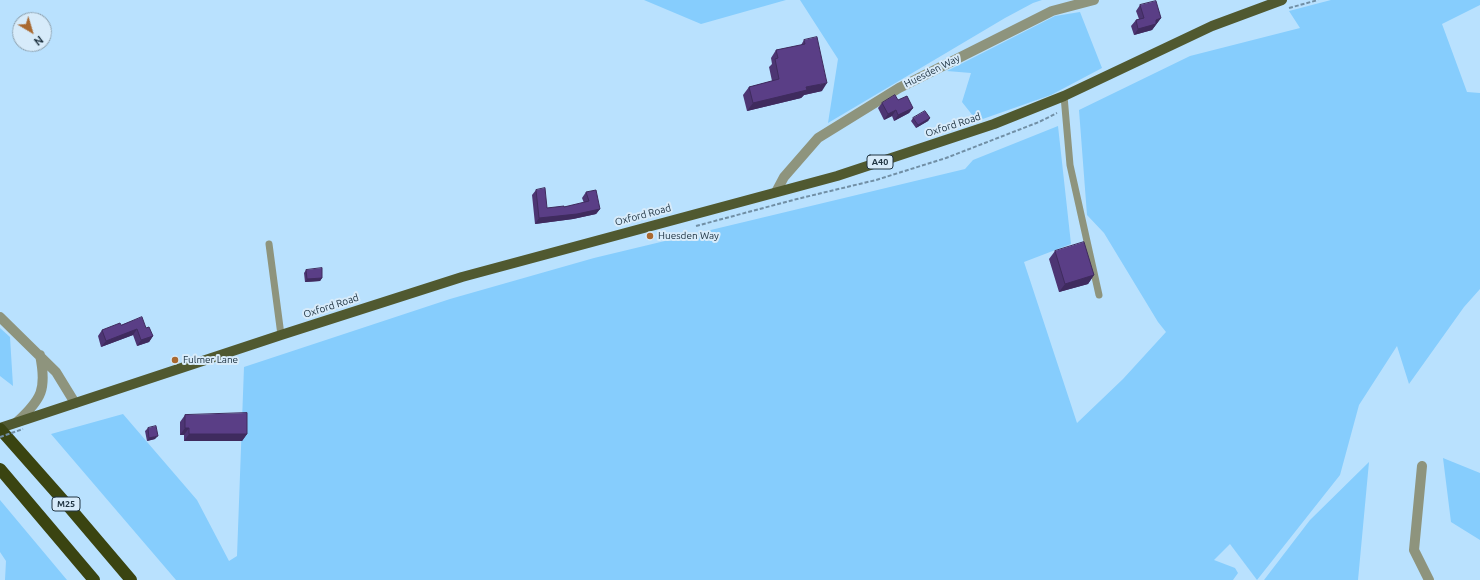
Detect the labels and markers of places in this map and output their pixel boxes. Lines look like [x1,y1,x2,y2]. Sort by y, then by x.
place label: Huesden Way [658,230,719,242]
marker: Huesden Way [645,231,655,241]
place label: Fulmer Lane [183,354,238,366]
marker: Fulmer Lane [170,355,180,365]

